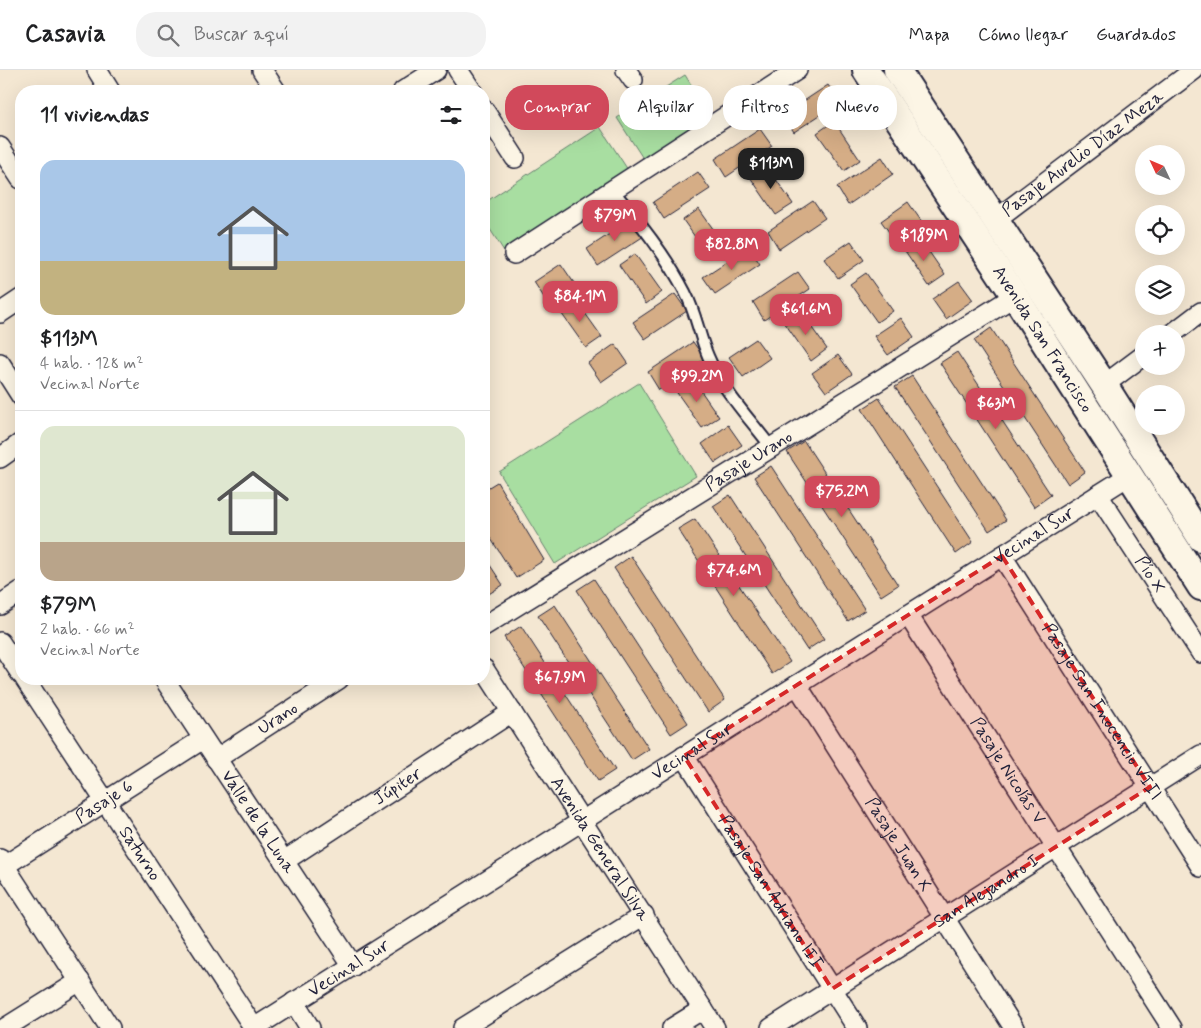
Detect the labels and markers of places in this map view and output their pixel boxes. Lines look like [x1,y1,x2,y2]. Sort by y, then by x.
pin: $113M [736,148,806,190]
pin: $79M [585,200,645,242]
pin: $189M [889,220,959,262]
pin: $82.8M [691,228,773,271]
pin: $84.1M [539,280,621,323]
pin: $61.6M [765,294,847,336]
pin: $99.2M [656,360,738,403]
pin: $63M [966,388,1026,430]
pin: $75.2M [801,476,883,518]
pin: $74.6M [693,554,775,597]
pin: $67.9M [519,662,601,704]

